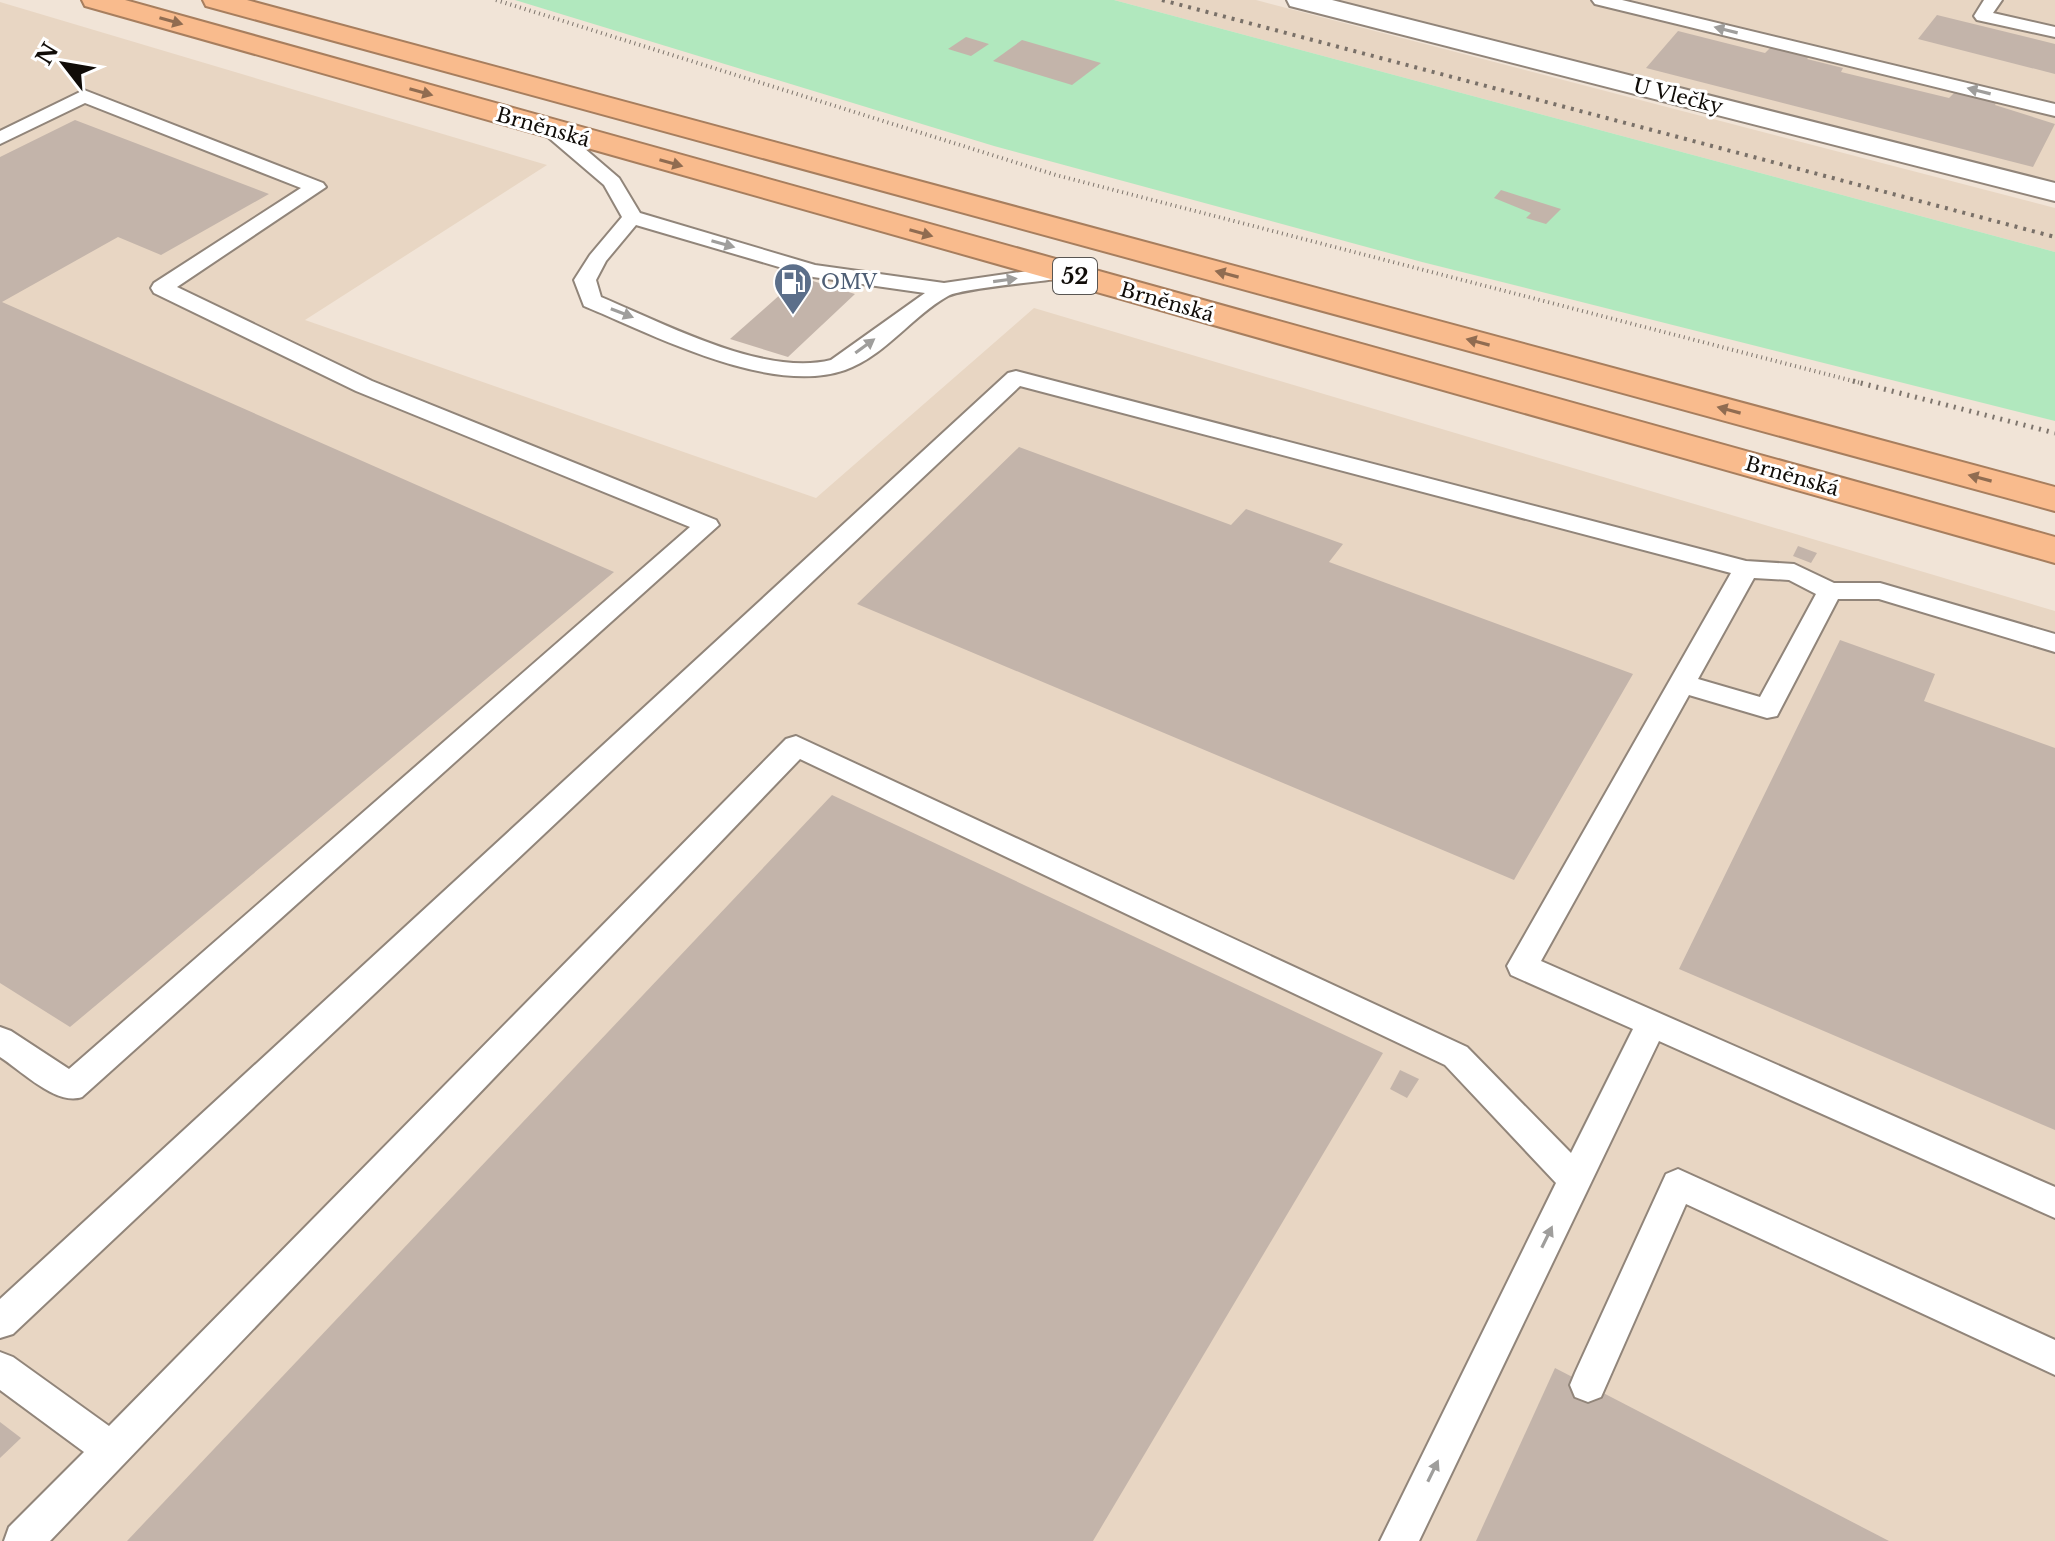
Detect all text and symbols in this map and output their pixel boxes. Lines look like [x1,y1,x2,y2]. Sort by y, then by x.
one-way arrow [159,15,183,28]
north arrow [24,24,104,104]
one-way arrow [1714,24,1739,36]
text: N [30,38,64,70]
street label: U Vlečky [1630,73,1726,119]
one-way arrow [1967,85,1992,97]
one-way arrow [409,86,433,99]
street label: Brněnská [493,102,594,152]
one-way arrow [658,157,683,169]
one-way arrow [909,227,934,239]
one-way arrow [711,238,735,251]
road number: 52 [1053,258,1097,294]
fuel station icon: OMV [772,261,814,316]
one-way arrow [1214,268,1239,280]
place label: OMV [821,270,877,294]
one-way arrow [993,273,1018,286]
street label: Brněnská [1117,277,1218,327]
one-way arrow [610,307,634,320]
one-way arrow [1465,336,1490,348]
one-way arrow [855,339,876,354]
one-way arrow [1716,404,1741,416]
street label: Brněnská [1742,451,1843,501]
one-way arrow [1967,472,1992,484]
one-way arrow [1541,1226,1554,1249]
one-way arrow [1426,1459,1440,1482]

